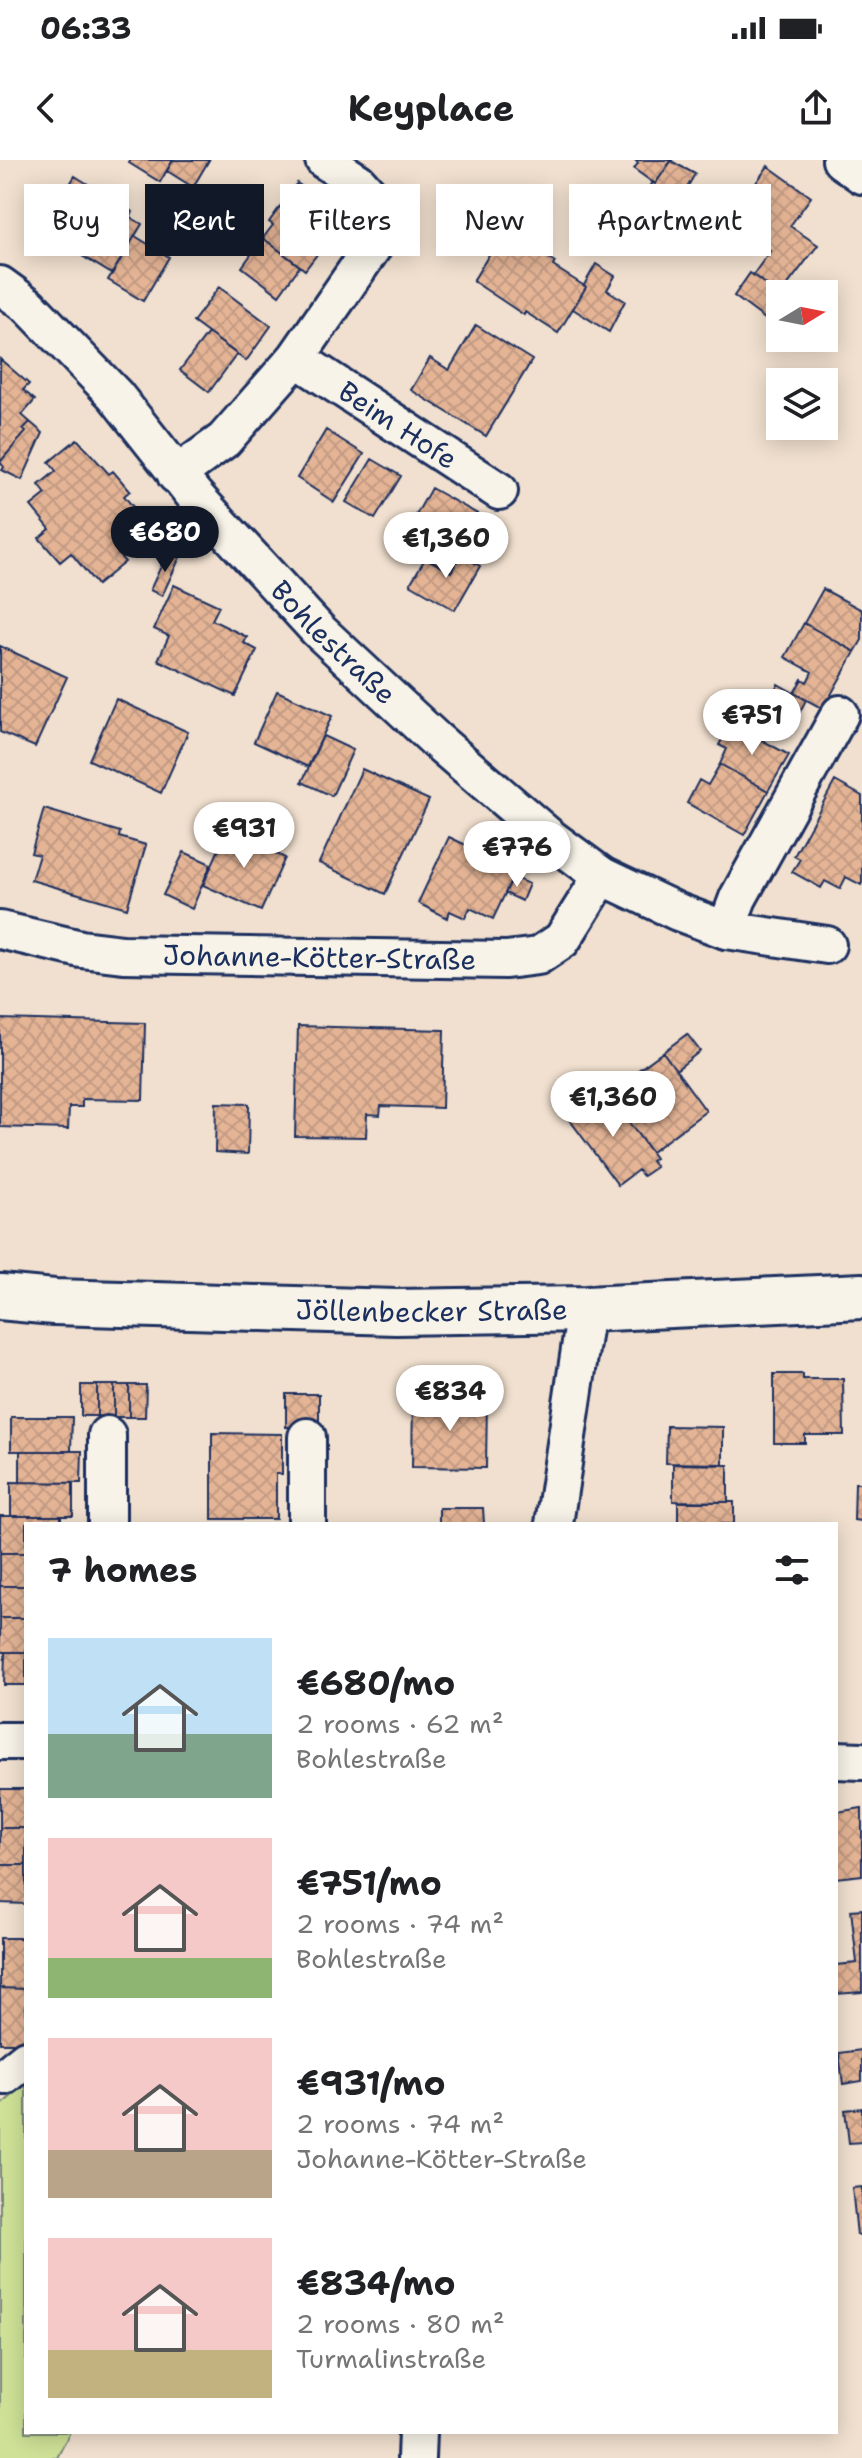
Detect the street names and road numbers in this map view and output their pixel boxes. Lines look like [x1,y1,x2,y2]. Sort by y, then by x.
street label: Beim Hofe [331,372,465,478]
street label: Bohlestraße [262,572,405,713]
street label: Johanne-Kötter-Straße [162,936,477,979]
street label: Jöllenbecker Straße [295,1290,568,1331]

